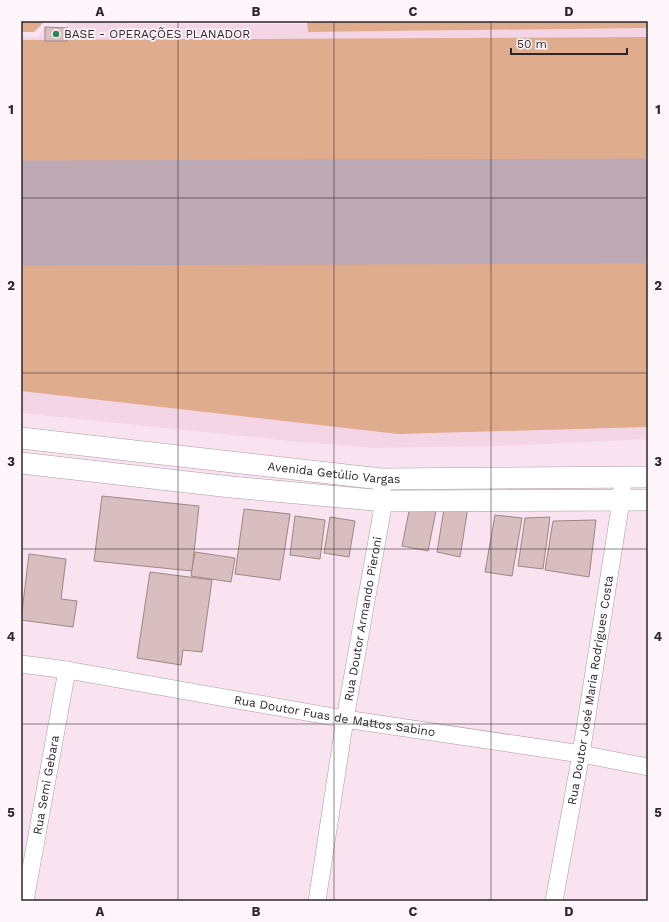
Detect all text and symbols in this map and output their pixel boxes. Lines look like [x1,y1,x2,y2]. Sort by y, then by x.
text: A [96,4,105,19]
text: B [252,4,261,19]
text: C [409,4,418,19]
text: D [564,4,574,19]
place label: BASE - OPERAÇÕES PLANADOR [64,27,250,41]
marker: BASE - OPERAÇÕES PLANADOR [51,29,61,39]
scale bar [511,30,627,56]
text: 50 m [517,37,547,51]
text: 1 [8,102,14,117]
text: 1 [655,102,661,117]
text: 2 [7,278,15,293]
text: 2 [654,278,662,293]
text: 3 [7,454,15,469]
text: 3 [654,454,662,469]
street label: Avenida Getúlio Vargas [267,459,400,486]
street label: Rua Doutor Armando Pieroni [341,535,385,702]
street label: Rua Doutor José Maria Rodrigues Costa [565,574,616,806]
text: 4 [7,629,16,644]
text: 4 [654,629,663,644]
street label: Rua Doutor Fuas de Mattos Sabino [233,693,436,739]
street label: Rua Semi Gebara [30,734,62,836]
text: 5 [7,805,15,820]
text: 5 [654,805,662,820]
text: A [96,904,105,919]
text: B [252,904,261,919]
text: C [409,904,418,919]
text: D [564,904,574,919]

